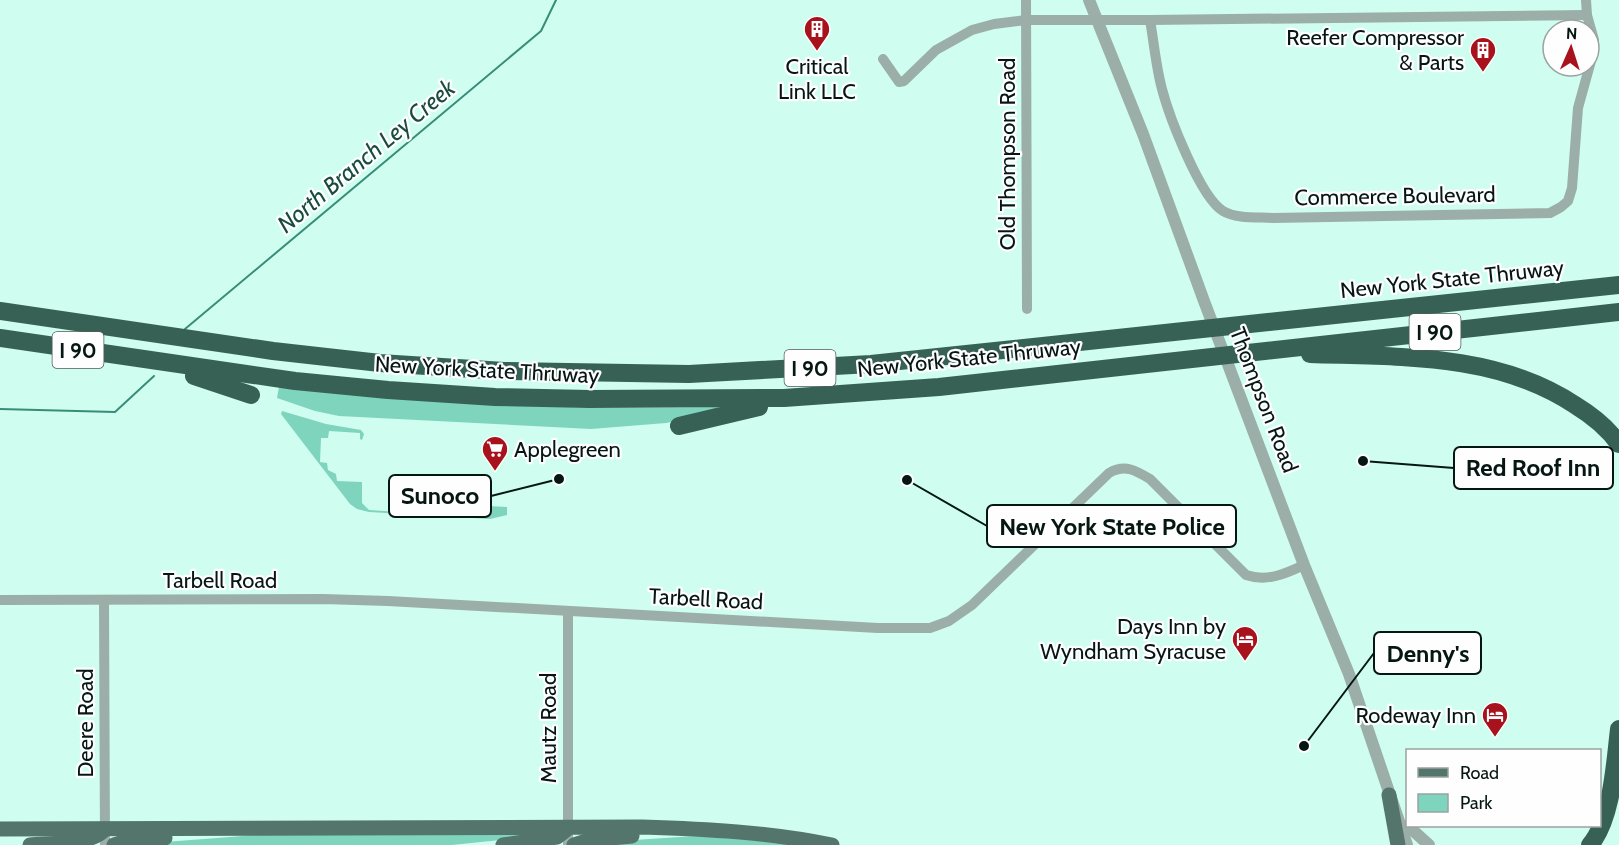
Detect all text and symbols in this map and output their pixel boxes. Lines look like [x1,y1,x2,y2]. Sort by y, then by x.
building icon: Critical Link LLC [802,14,832,52]
north arrow [1541,18,1601,78]
place label: Reefer Compressor & Parts [1286,24,1464,76]
text: N [1566,24,1578,43]
building icon: Reefer Compressor & Parts [1468,35,1498,73]
place label: Critical Link LLC [778,53,856,105]
street label: Old Thompson Road [994,58,1021,250]
water label: North Branch Ley Creek [271,73,461,239]
street label: Commerce Boulevard [1294,181,1496,211]
street label: New York State Thruway [1339,254,1565,304]
road number: I 90 [1410,314,1460,350]
street label: Thompson Road [1224,324,1304,476]
road number: I 90 [52,332,104,368]
street label: New York State Thruway [856,333,1082,383]
road number: I 90 [784,350,836,386]
street label: New York State Thruway [374,351,600,389]
supermarket icon: Applegreen [480,434,510,472]
place label: Applegreen [514,436,621,463]
callout: Red Roof Inn [1454,447,1613,489]
text: Red Roof Inn [1466,453,1600,482]
callout: Sunoco [389,475,491,517]
text: Sunoco [401,481,480,510]
callout: New York State Police [987,505,1236,547]
text: New York State Police [999,512,1225,541]
street label: Tarbell Road [163,567,277,594]
street label: Tarbell Road [648,583,764,615]
place label: Days Inn by Wyndham Syracuse [1040,613,1226,665]
hotel icon: Days Inn by Wyndham Syracuse [1230,624,1260,662]
callout: Denny's [1374,632,1481,674]
text: Denny's [1387,639,1469,668]
street label: Deere Road [72,669,99,778]
street label: Mautz Road [535,673,562,783]
hotel icon: Rodeway Inn [1480,700,1510,738]
place label: Rodeway Inn [1356,702,1476,729]
legend [1406,749,1601,827]
text: Road [1460,762,1499,784]
text: Park [1460,792,1493,814]

